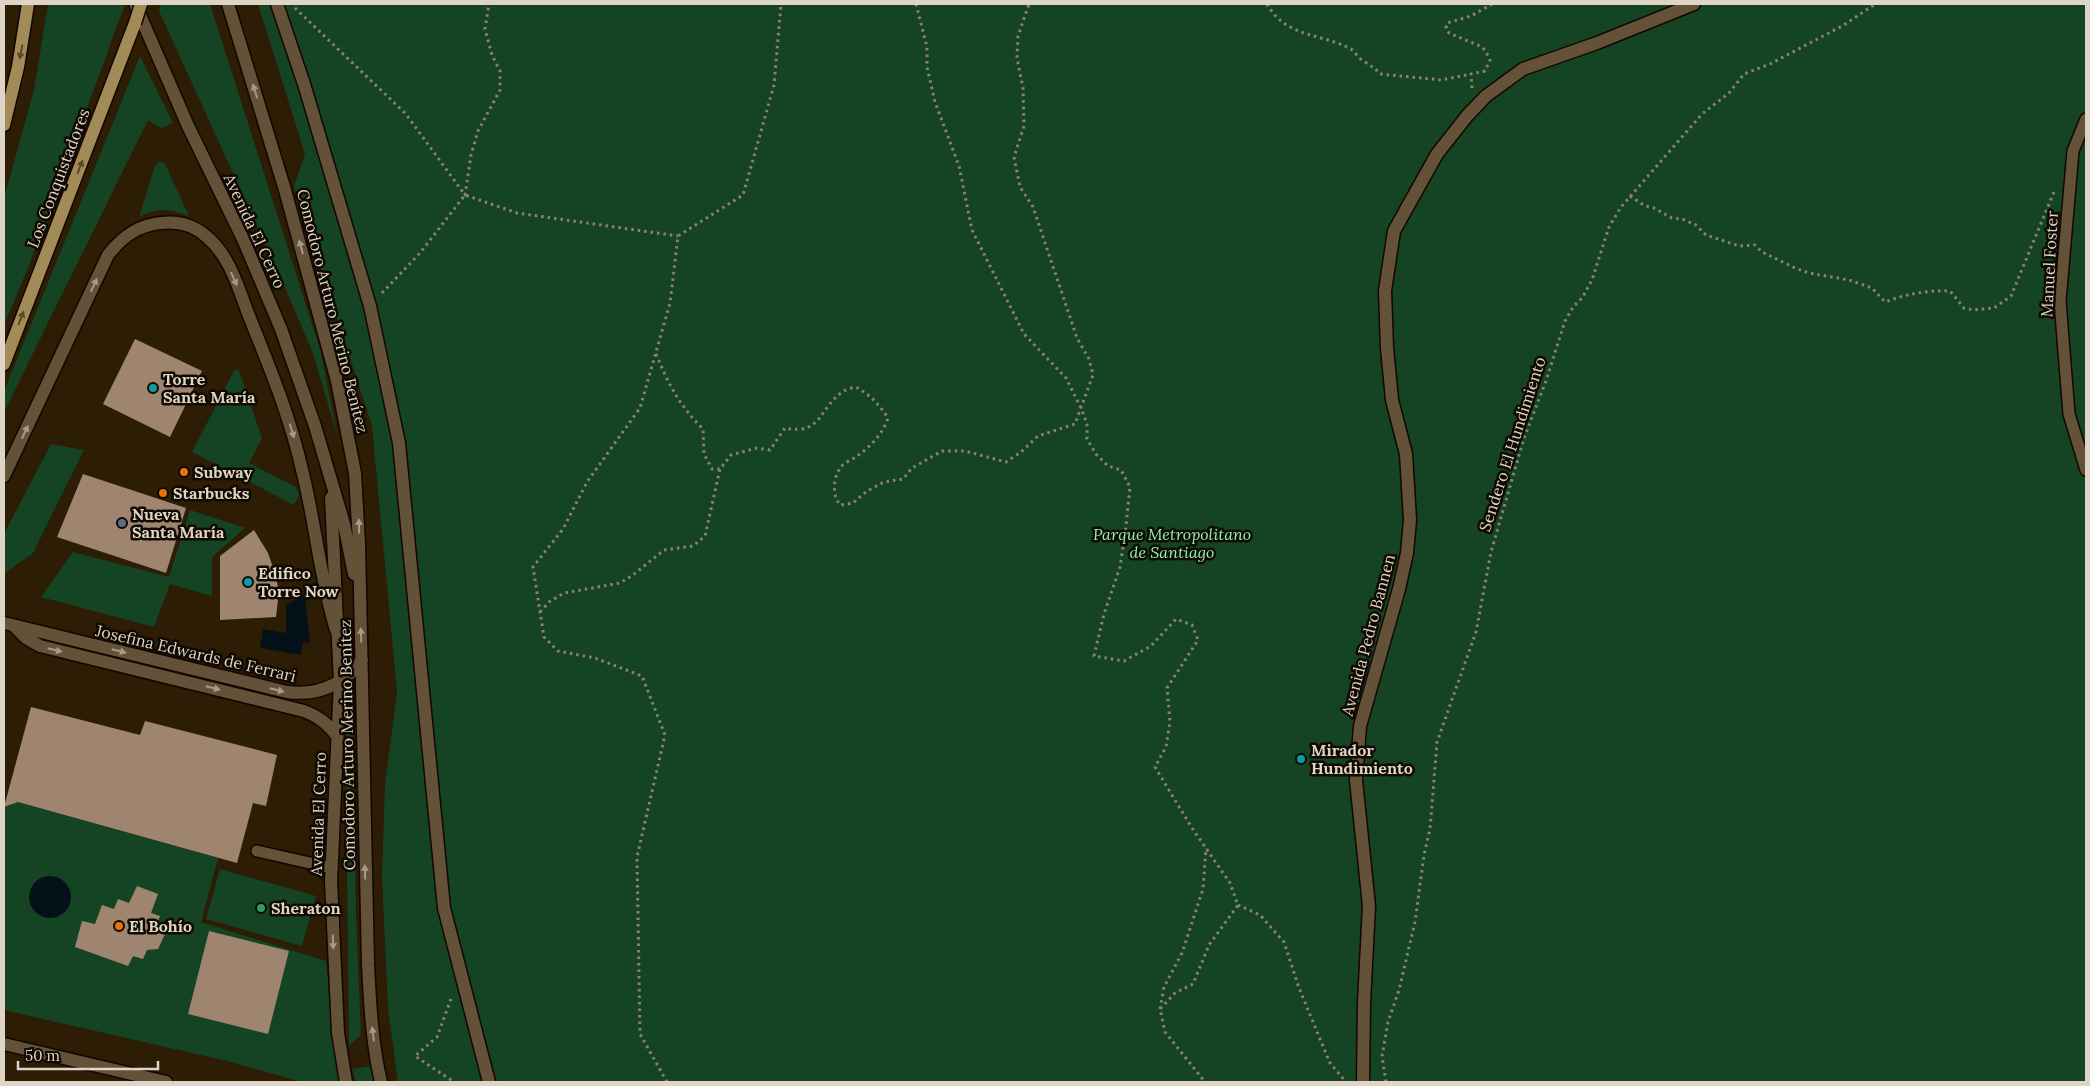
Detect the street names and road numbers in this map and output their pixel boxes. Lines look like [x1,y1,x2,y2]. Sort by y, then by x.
street label: Los Conquistadores [22,106,94,250]
street label: Avenida El Cerro [219,170,290,291]
street label: Comodoro Arturo Merino Benítez [293,187,373,435]
street label: Manuel Foster [2036,210,2062,318]
street label: Sendero El Hundimiento [1474,354,1550,534]
street label: Avenida Pedro Bannen [1337,552,1399,719]
street label: Comodoro Arturo Merino Benítez [335,619,359,871]
street label: Josefina Edwards de Ferrari [93,620,298,686]
street label: Avenida El Cerro [306,752,330,877]

